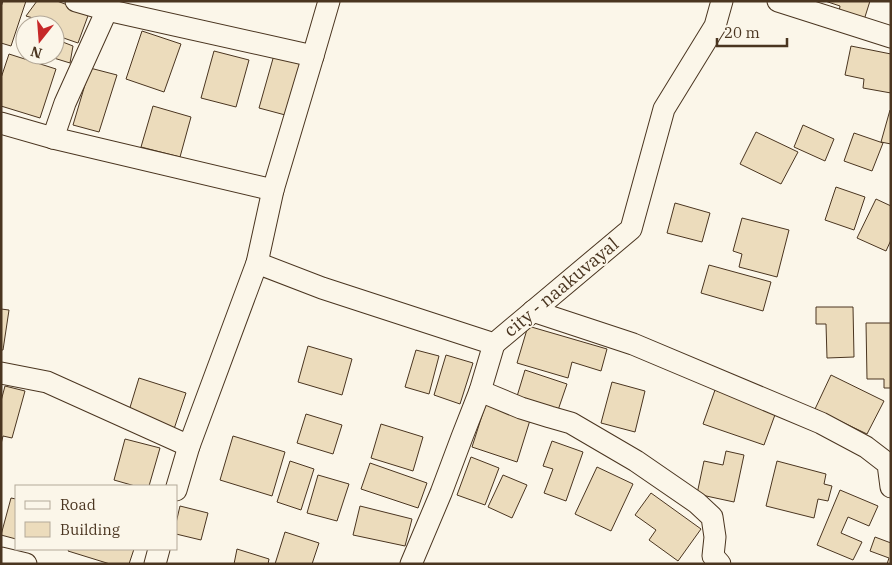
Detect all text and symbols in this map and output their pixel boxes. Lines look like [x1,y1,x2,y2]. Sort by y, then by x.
north arrow [15,15,65,65]
scale bar [717,15,787,47]
text: 20 m [724,23,760,42]
text: N [28,42,44,63]
street label: city - naakuvayal [499,232,623,342]
legend [15,485,178,550]
text: Road [60,495,96,514]
text: Building [60,520,120,539]

